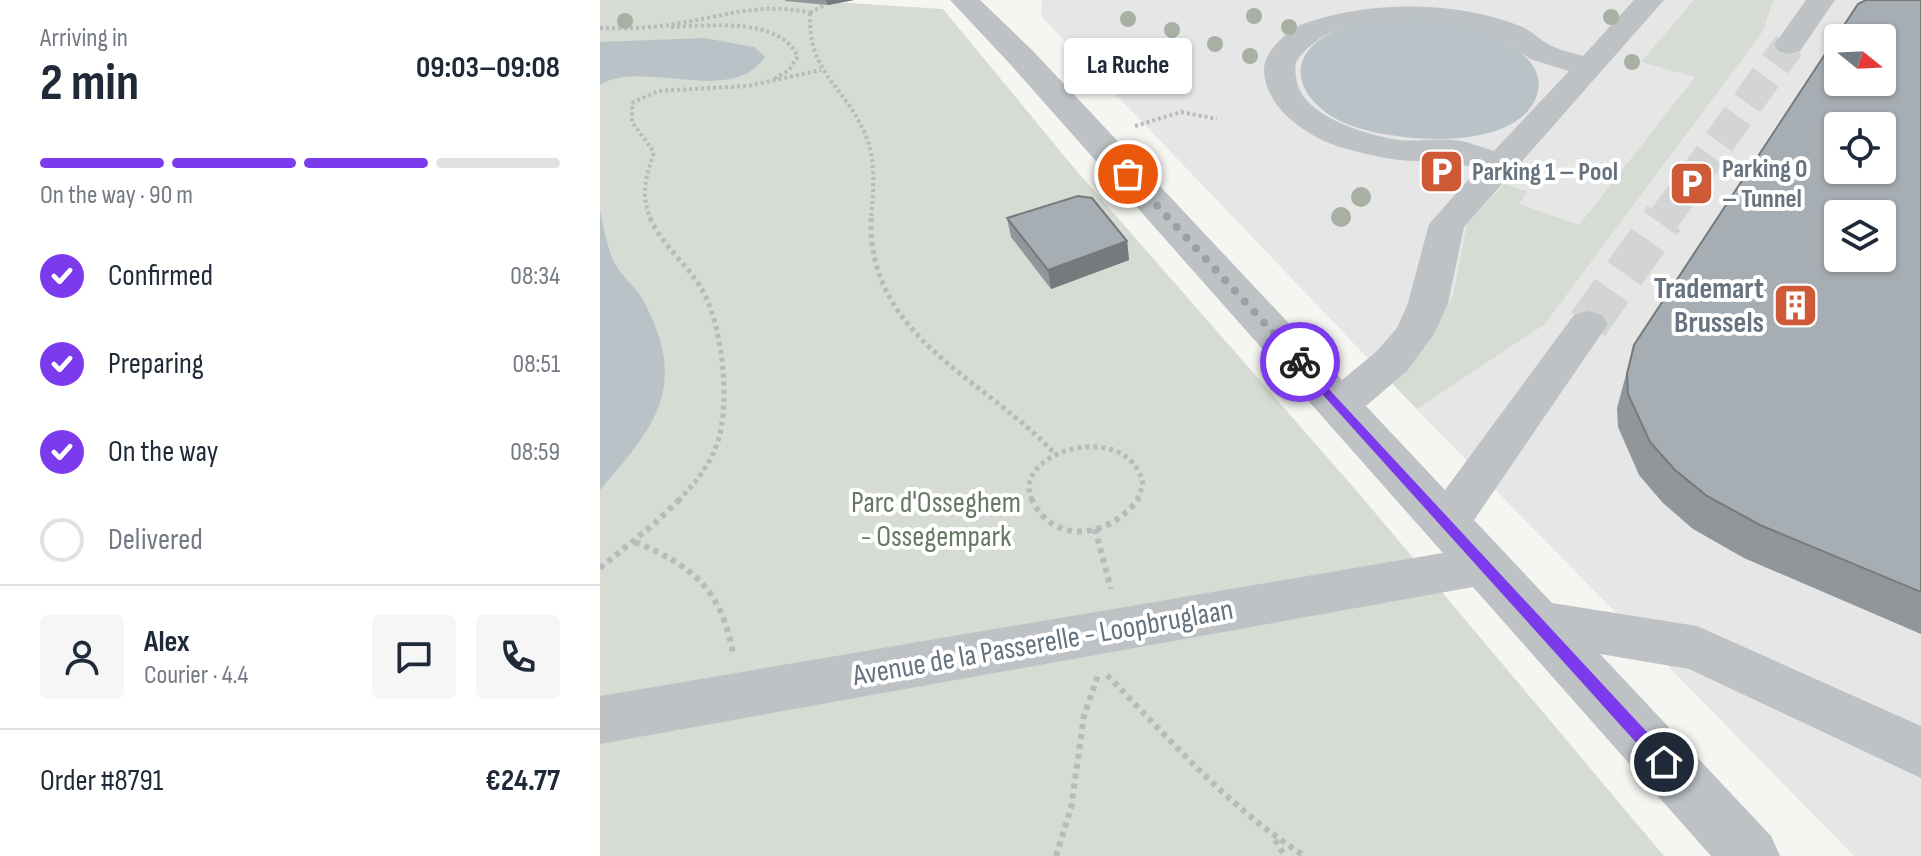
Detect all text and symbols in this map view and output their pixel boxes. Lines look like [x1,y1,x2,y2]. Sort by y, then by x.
text: Arriving in [40,23,128,54]
north arrow [1824,24,1896,96]
map controls [1824,24,1896,272]
callout: La Ruche [1064,38,1192,94]
text: 09:03–09:08 [416,50,560,86]
text: La Ruche [1087,50,1169,81]
text: 2 min [40,52,139,115]
button: locate [1824,112,1896,184]
pin [1094,140,1162,208]
parking icon: Parking 1 – Pool [1417,148,1465,196]
icon: bag [1106,152,1150,196]
place label: Parking 0 – Tunnel [1722,154,1807,215]
place label: Parking 1 – Pool [1472,157,1618,188]
parking icon: Parking 0 – Tunnel [1667,160,1715,208]
text: On the way · 90 m [40,180,193,211]
button: layers [1824,200,1896,272]
icon: check [40,254,84,298]
text: Confirmed [108,258,213,294]
text: 08:34 [510,261,560,292]
place label: Trademart Brussels [1654,271,1764,341]
building icon: Trademart Brussels [1771,282,1819,330]
courier [1260,322,1340,402]
icon: bike [1278,340,1322,384]
icon: check [40,342,84,386]
text: Preparing [108,346,204,382]
text: 08:51 [513,349,560,380]
icon: check [40,430,84,474]
text: On the way [108,434,218,470]
text: 08:59 [510,437,560,468]
park label: Parc d'Osseghem - Ossegempark [851,485,1021,555]
text: Delivered [108,522,203,558]
street label: Avenue de la Passerelle - Loopbruglaan [849,592,1236,694]
button: person [40,615,124,699]
button: chat [372,615,456,699]
button: phone [476,615,560,699]
text: Alex [144,624,190,660]
text: Courier · 4.4 [144,660,248,691]
pin [1630,728,1698,796]
icon: home [1642,740,1686,784]
text: Order #8791 [40,763,163,799]
text: €24.77 [485,763,560,799]

